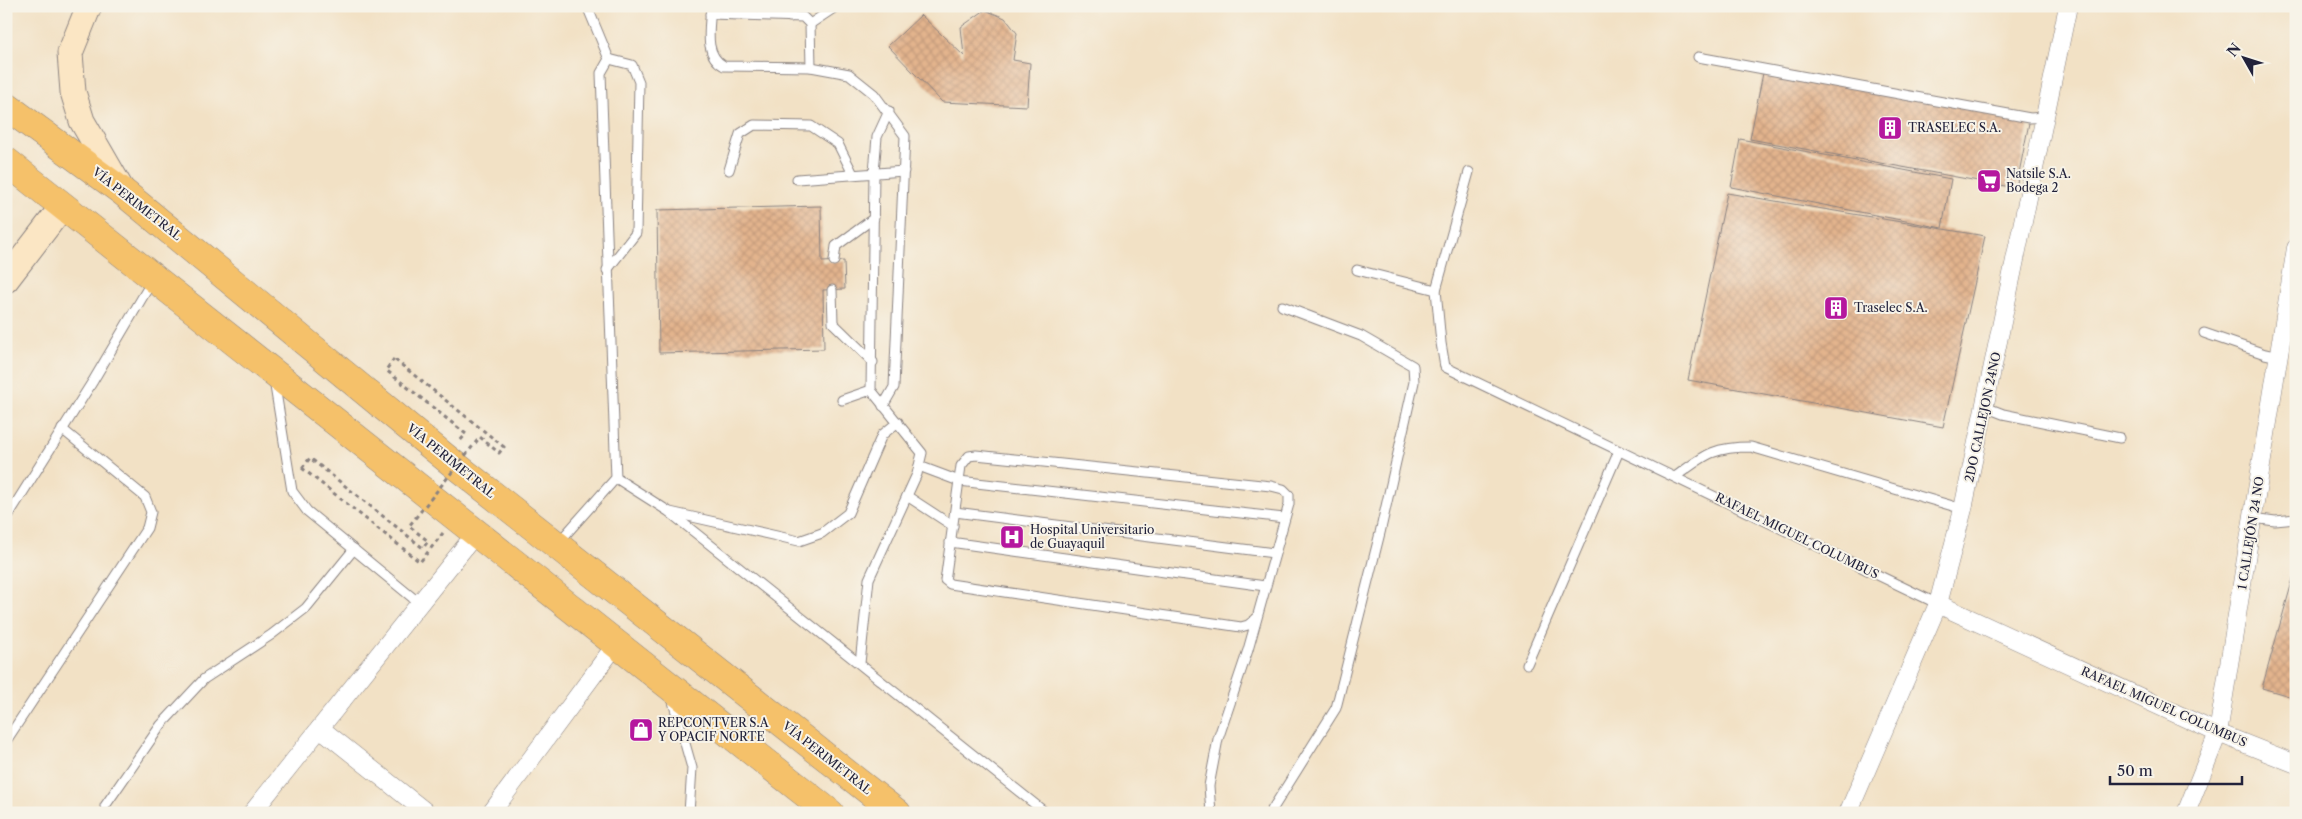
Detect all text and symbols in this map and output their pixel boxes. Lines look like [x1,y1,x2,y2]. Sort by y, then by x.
north arrow [2220,32,2270,82]
text: N [2223,39,2245,60]
building icon: TRASELEC S.A. [1877,115,1903,141]
place label: TRASELEC S.A. [1908,120,2001,135]
street label: VÍA PERIMETRAL [89,163,186,243]
place label: Natsile S.A. Bodega 2 [2006,166,2071,195]
supermarket icon: Natsile S.A. Bodega 2 [1976,168,2002,194]
building icon: Traselec S.A. [1823,295,1849,321]
place label: Traselec S.A. [1854,300,1928,315]
street label: 2DO CALLEJON 24NO [1961,350,2004,483]
street label: VÍA PERIMETRAL [403,419,499,501]
street label: 1 CALLEJÓN 24 NO [2233,475,2267,591]
street label: RAFAEL MIGUEL COLUMBUS [1713,489,1881,582]
place label: Hospital Universitario de Guayaquil [1030,522,1154,551]
hospital icon: Hospital Universitario de Guayaquil [999,524,1025,550]
street label: RAFAEL MIGUEL COLUMBUS [2079,663,2250,750]
place label: REPCONTVER S.A Y OPACIF NORTE [657,715,770,744]
shop icon: REPCONTVER S.A Y OPACIF NORTE [628,717,654,743]
street label: VÍA PERIMETRAL [779,717,876,797]
scale bar [2110,754,2242,786]
text: 50 m [2117,761,2153,780]

